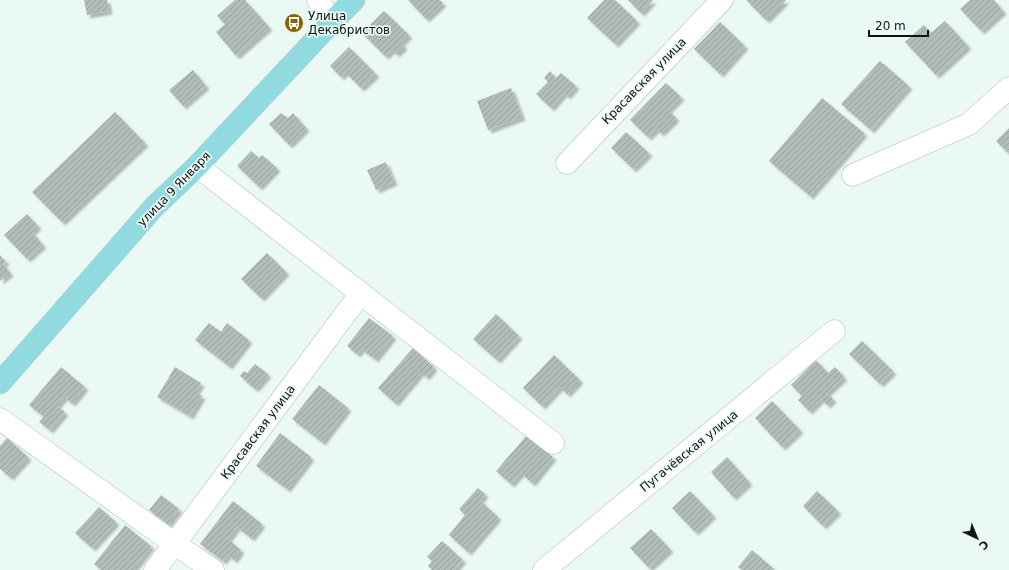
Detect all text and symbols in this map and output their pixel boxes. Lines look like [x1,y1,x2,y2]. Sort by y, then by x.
place label: Улица Декабристов [308,9,390,37]
bus stop icon: Улица Декабристов [283,12,305,34]
scale bar [869,12,928,38]
text: 20 m [875,19,906,33]
street label: Красавская улица [599,35,689,127]
street label: улица 9 Января [135,149,213,229]
street label: Красавская улица [218,382,298,482]
street label: Пугачёвская улица [637,407,741,495]
north arrow [957,518,997,558]
text: С [976,537,991,552]

